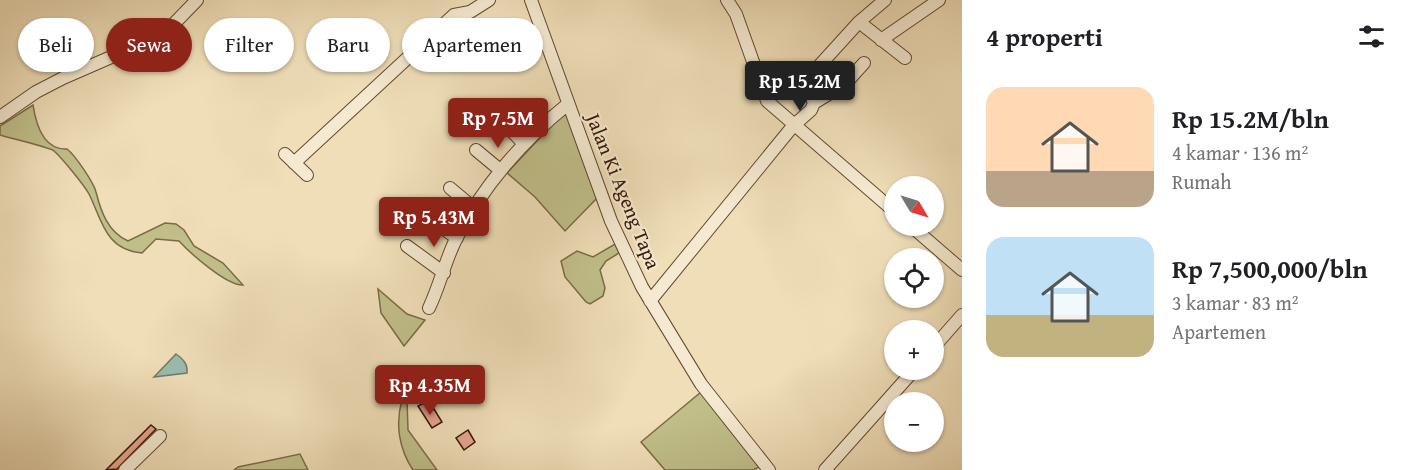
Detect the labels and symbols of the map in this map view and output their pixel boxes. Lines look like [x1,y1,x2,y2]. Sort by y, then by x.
pin: Rp 15.2M [738,61,862,112]
pin: Rp 7.5M [443,98,553,149]
street label: Jalan Ki Ageng Tapa [578,106,669,274]
north arrow [884,176,944,236]
pin: Rp 5.43M [372,197,496,248]
pin: Rp 4.35M [368,365,492,416]

